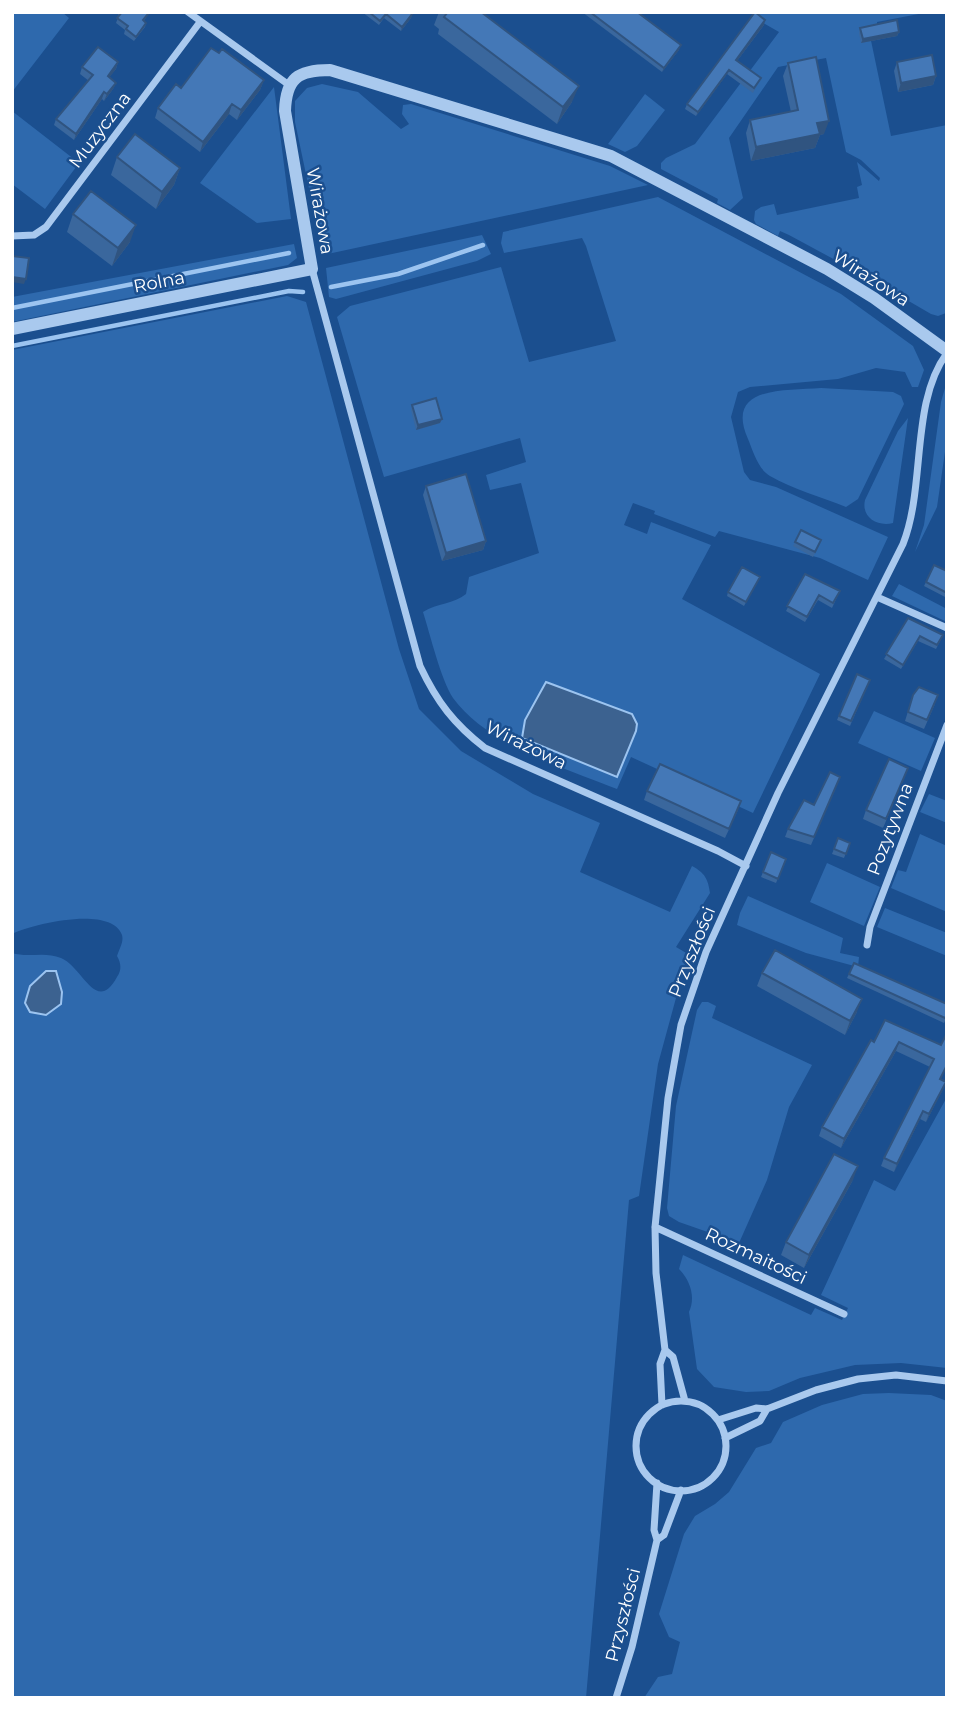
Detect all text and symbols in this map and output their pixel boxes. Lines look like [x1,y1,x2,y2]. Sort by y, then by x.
street label: Muzyczna [64,88,136,172]
street label: Wirażowa [302,166,338,256]
street label: Wirażowa [828,245,914,311]
street label: Rolna [131,266,187,298]
street label: Wirażowa [482,716,570,774]
street label: Pozytywna [862,780,918,878]
street label: Przyszłości [664,903,720,1001]
street label: Rozmaitości [702,1223,810,1289]
street label: Przyszłości [601,1566,645,1664]

